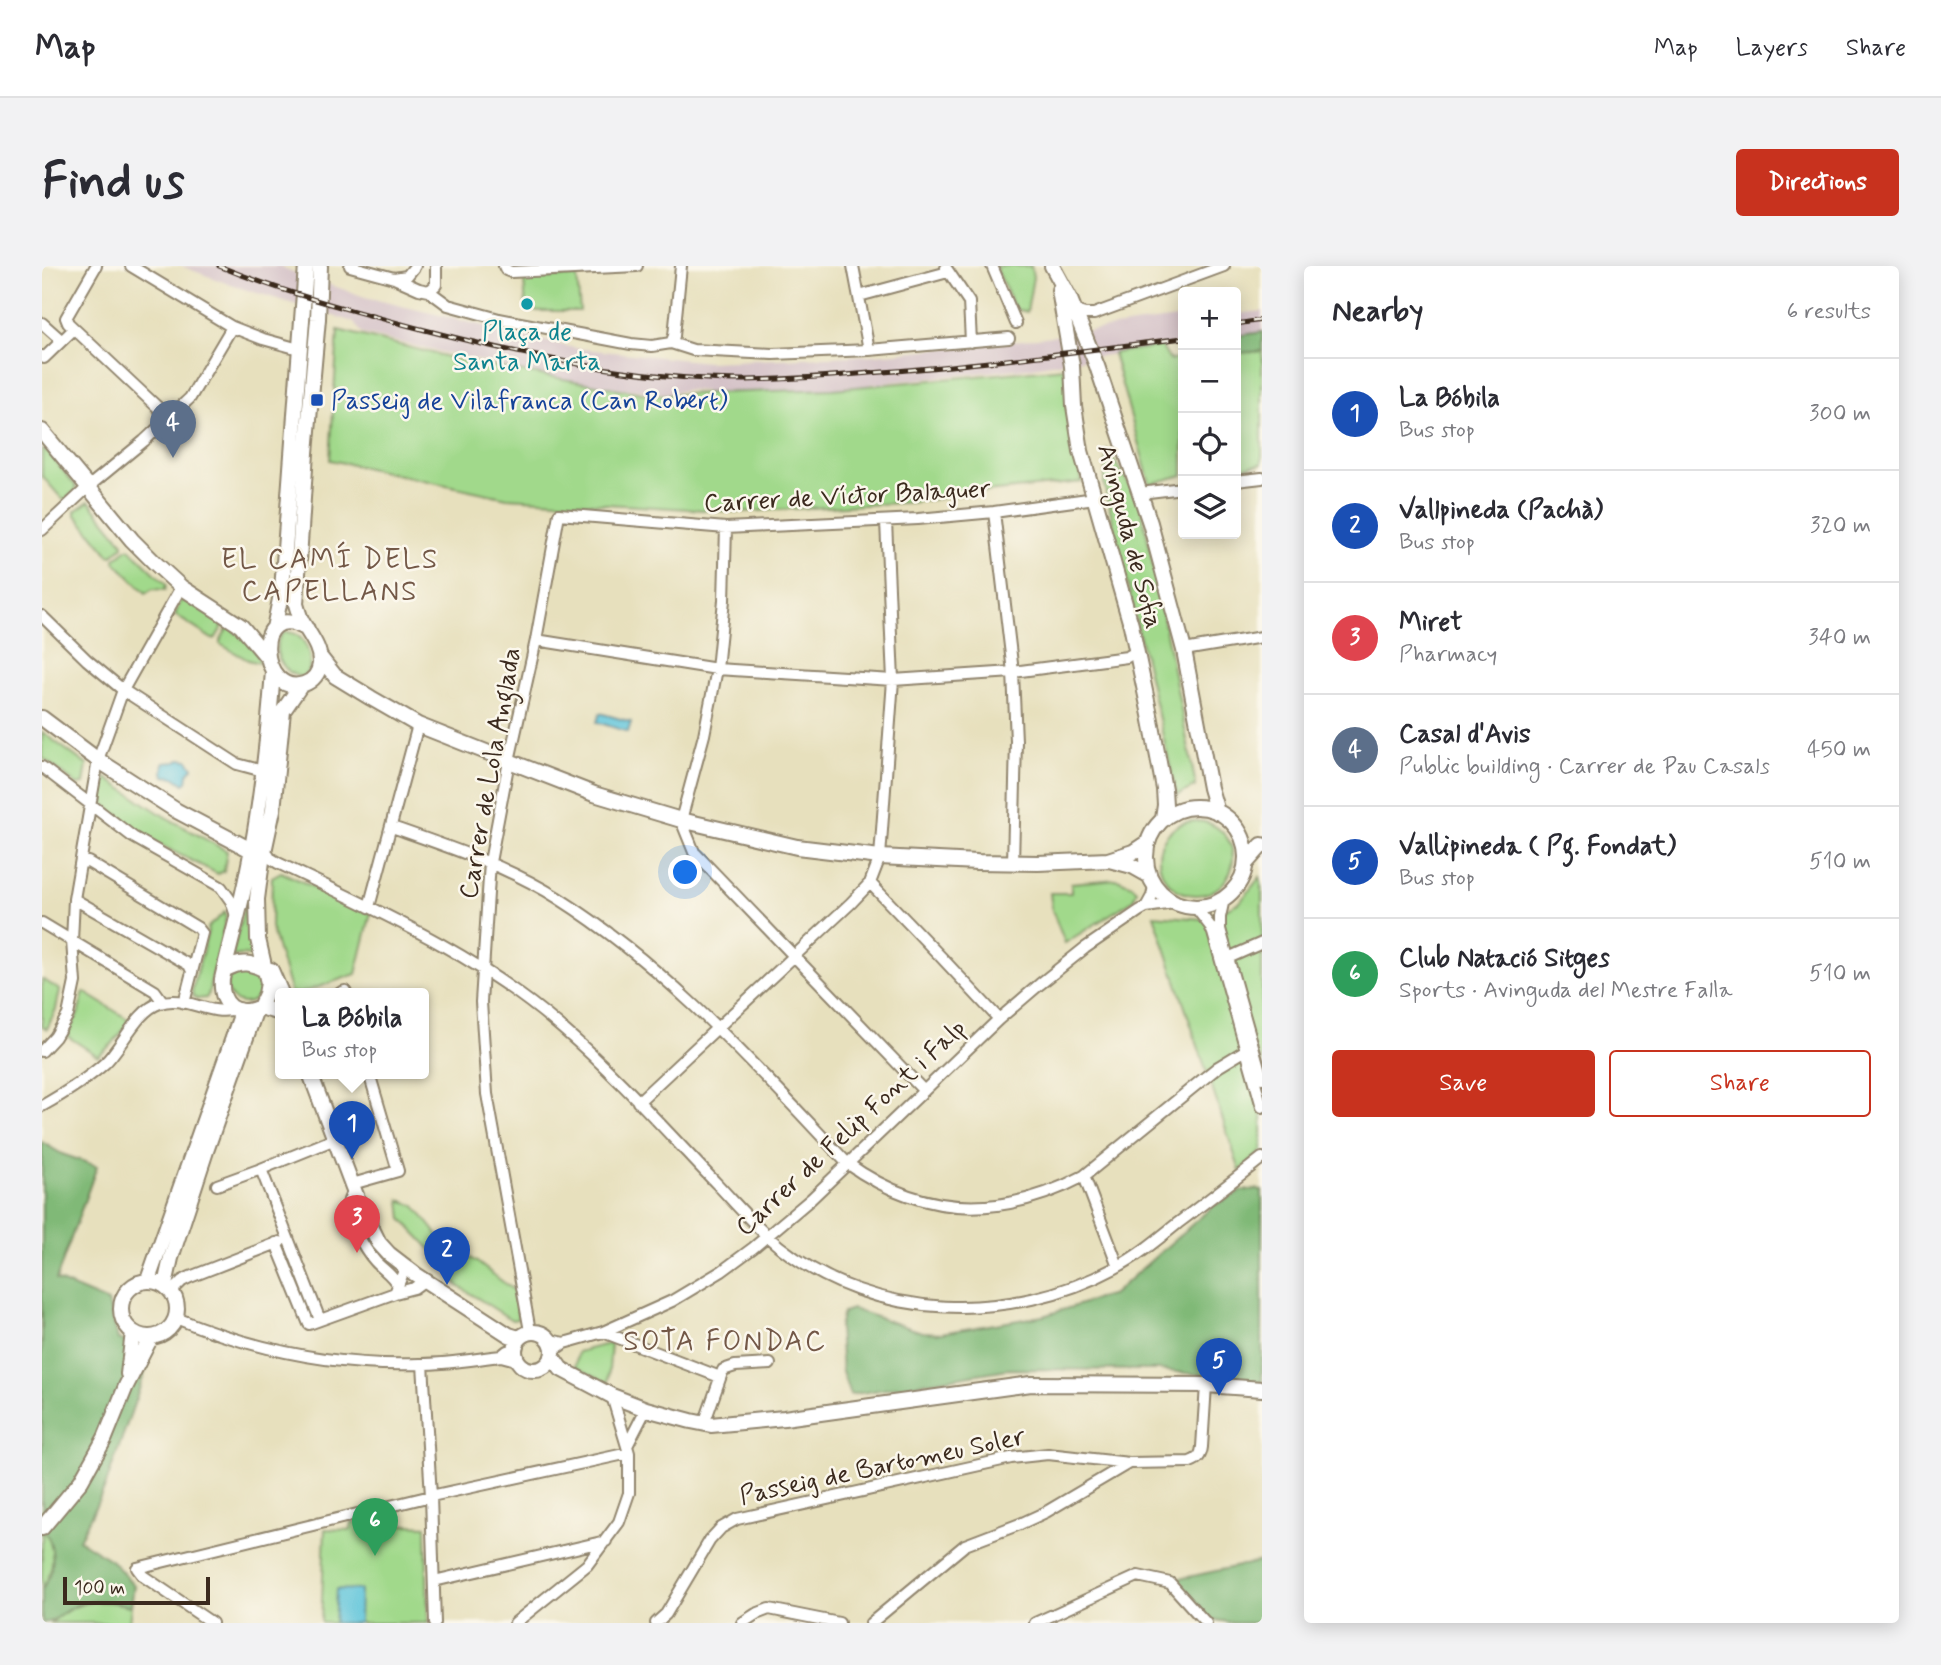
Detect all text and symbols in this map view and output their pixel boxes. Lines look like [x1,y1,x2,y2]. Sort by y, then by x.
text: Map [35,26,95,70]
text: Map [1654,33,1698,64]
text: Layers [1736,33,1808,64]
text: Share [1846,33,1906,64]
button: Directions [1736,149,1899,216]
text: Find us [42,150,185,215]
map controls [1178,287,1241,539]
button: + [1178,287,1241,350]
text: Nearby [1332,292,1423,331]
marker: Plaça de Santa Marta [519,296,535,312]
text: 6 results [1787,297,1871,327]
place label: Plaça de Santa Marta [453,316,601,380]
button: − [1178,350,1241,413]
text: La Bóbila [1399,382,1500,416]
place label: Passeig de Vilafranca (Can Robert) [331,385,728,419]
marker: Passeig de Vilafranca (Can Robert) [309,392,325,408]
text: 1 [1350,399,1360,429]
text: 300 m [1809,399,1871,429]
pin: 4 [150,400,196,458]
button: locate [1178,413,1241,476]
text: Bus stop [1399,416,1475,446]
street label: Avinguda de Sofia [1086,441,1170,633]
street label: Carrer de Víctor Balaguer [703,472,992,521]
button: layers [1178,476,1241,539]
text: Vallpineda (Pachà) [1399,494,1603,528]
text: 2 [1349,511,1361,541]
text: 320 m [1810,511,1871,541]
text: Bus stop [1399,528,1475,558]
district label: EL CAMÍ DELS CAPELLANS [221,541,439,611]
text: Miret [1399,606,1462,640]
text: 3 [1350,623,1360,653]
text: 340 m [1808,623,1871,653]
text: Pharmacy [1399,640,1497,670]
street label: Carrer de Lola Anglada [452,645,533,902]
text: Casal d'Avis [1399,718,1531,752]
text: 4 [1348,735,1362,765]
text: 450 m [1807,735,1871,765]
text: Public building · Carrer de Pau Casals [1399,752,1770,782]
text: Vallipineda ( Pg. Fondat) [1399,830,1676,864]
text: 5 [1348,847,1362,877]
text: 510 m [1809,847,1871,877]
your location [668,855,702,889]
text: Bus stop [1399,864,1475,894]
text: Club Natació Sitges [1399,942,1610,976]
text: 6 [1349,959,1361,989]
text: 510 m [1809,959,1871,989]
text: Sports · Avinguda del Mestre Falla [1399,976,1733,1006]
popup [275,988,429,1079]
text: La Bóbila [301,1002,403,1036]
street label: Carrer de Felip Font i Falp [729,1013,974,1244]
text: Bus stop [301,1036,378,1066]
button: Save [1332,1050,1595,1117]
button: Share [1609,1050,1871,1117]
pin: 1 [329,1101,375,1159]
pin: 3 [334,1195,380,1253]
pin: 2 [424,1227,470,1285]
district label: SOTA FONDAC [623,1324,827,1361]
pin: 5 [1196,1338,1242,1396]
street label: Passeig de Bartomeu Soler [736,1420,1029,1514]
pin: 6 [352,1498,398,1556]
scale bar [63,1574,210,1606]
text: 100 m [74,1576,125,1601]

